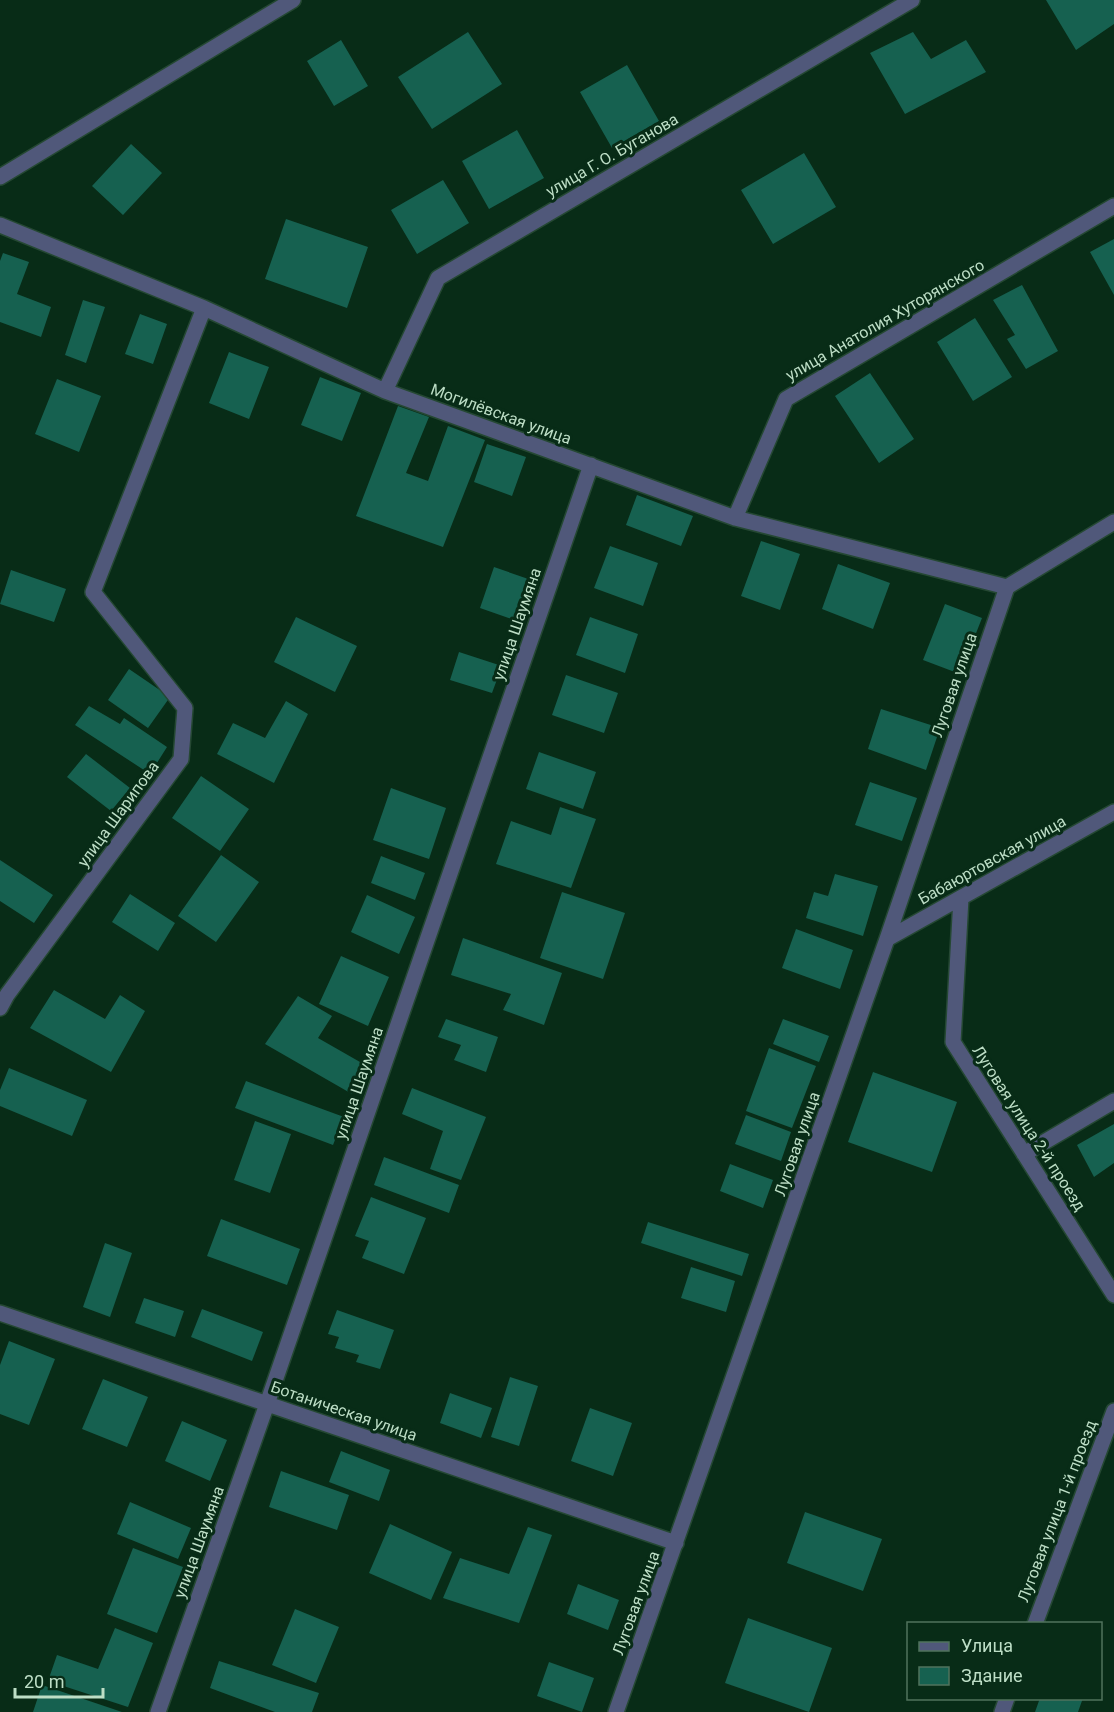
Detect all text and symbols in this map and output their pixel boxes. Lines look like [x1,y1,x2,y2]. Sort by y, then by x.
street label: улица Г. О. Буганова [542,109,682,201]
street label: улица Анатолия Хуторянского [782,255,988,385]
street label: Могилёвская улица [428,380,574,448]
street label: улица Шаумяна [489,565,545,683]
street label: Луговая улица [927,630,981,740]
street label: улица Шарипова [73,757,163,871]
street label: Бабаюртовская улица [915,811,1069,909]
street label: улица Шаумяна [331,1024,387,1142]
street label: Луговая улица 2-й проезд [968,1042,1090,1215]
street label: Луговая улица [770,1089,824,1199]
street label: Ботаническая улица [268,1377,420,1445]
street label: Луговая улица 1-й проезд [1013,1417,1101,1605]
street label: улица Шаумяна [170,1483,228,1601]
street label: Луговая улица [608,1548,664,1658]
legend [907,1622,1102,1700]
text: Улица [961,1635,1013,1656]
scale bar [15,1661,104,1699]
text: Здание [961,1665,1023,1686]
text: 20 m [24,1671,64,1692]

